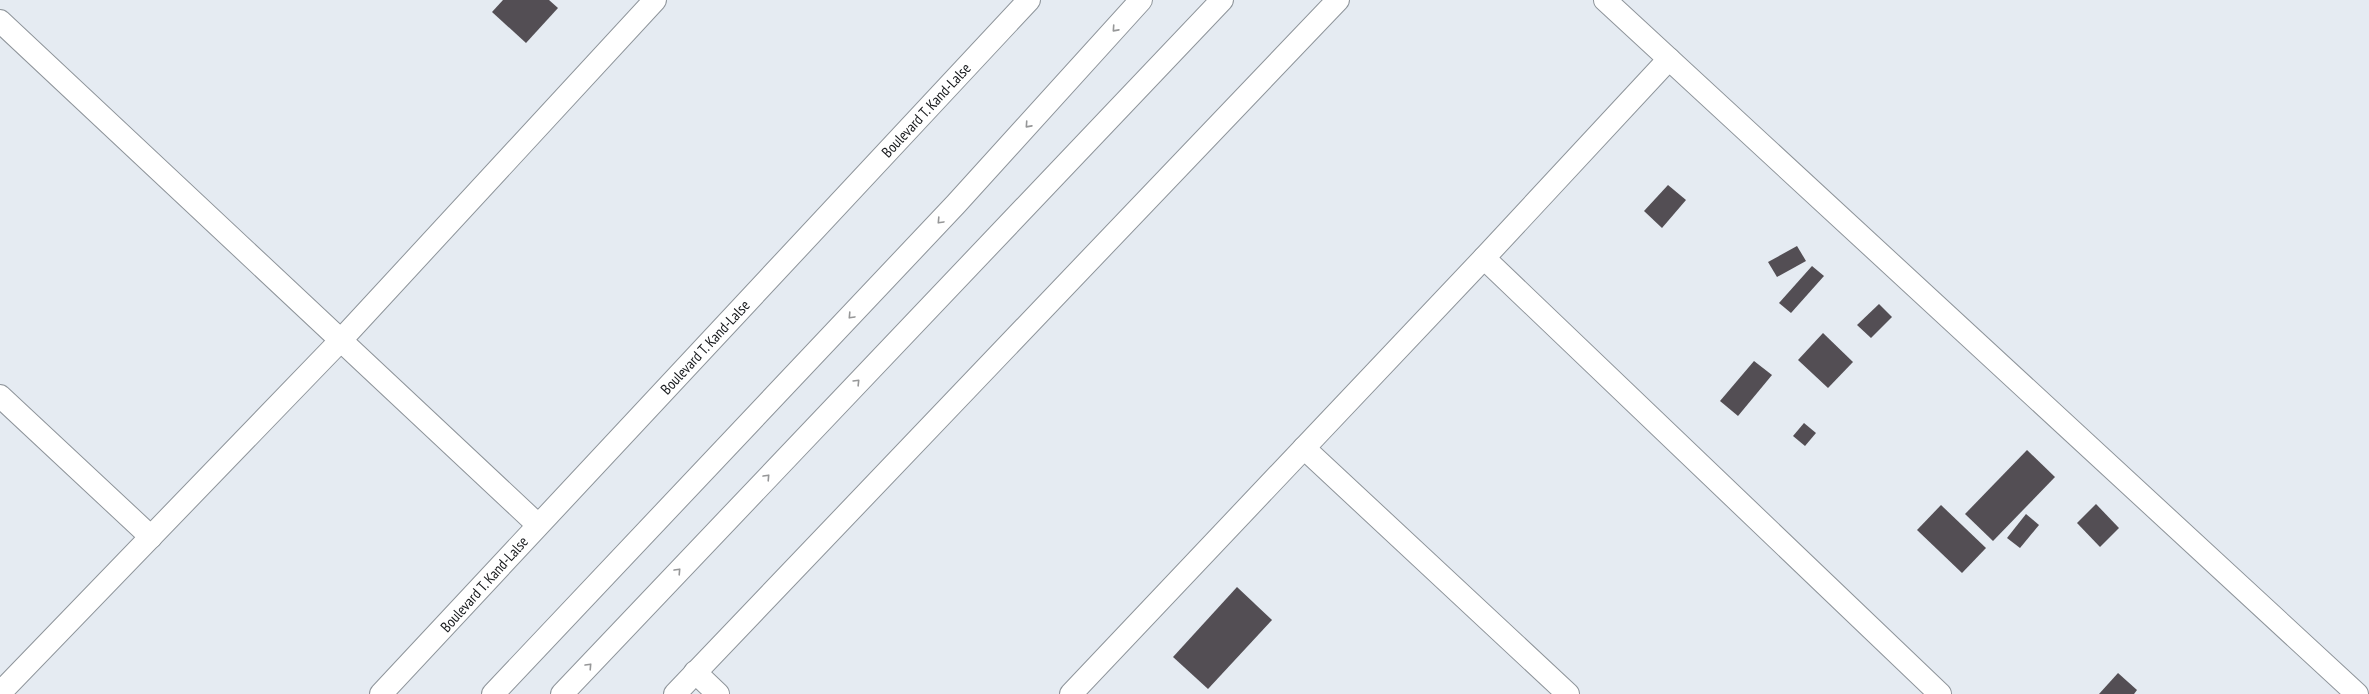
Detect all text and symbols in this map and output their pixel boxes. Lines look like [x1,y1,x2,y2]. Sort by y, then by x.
one-way arrow [1112,24,1120,32]
street label: Boulevard T. Kand-Lalse [877,59,975,161]
one-way arrow [1025,120,1032,128]
one-way arrow [937,216,945,224]
street label: Boulevard T. Kand-Lalse [656,296,754,398]
one-way arrow [848,311,856,319]
one-way arrow [852,379,860,387]
one-way arrow [763,474,770,481]
street label: Boulevard T. Kand-Lalse [436,532,532,636]
one-way arrow [673,568,681,576]
one-way arrow [584,663,592,671]

